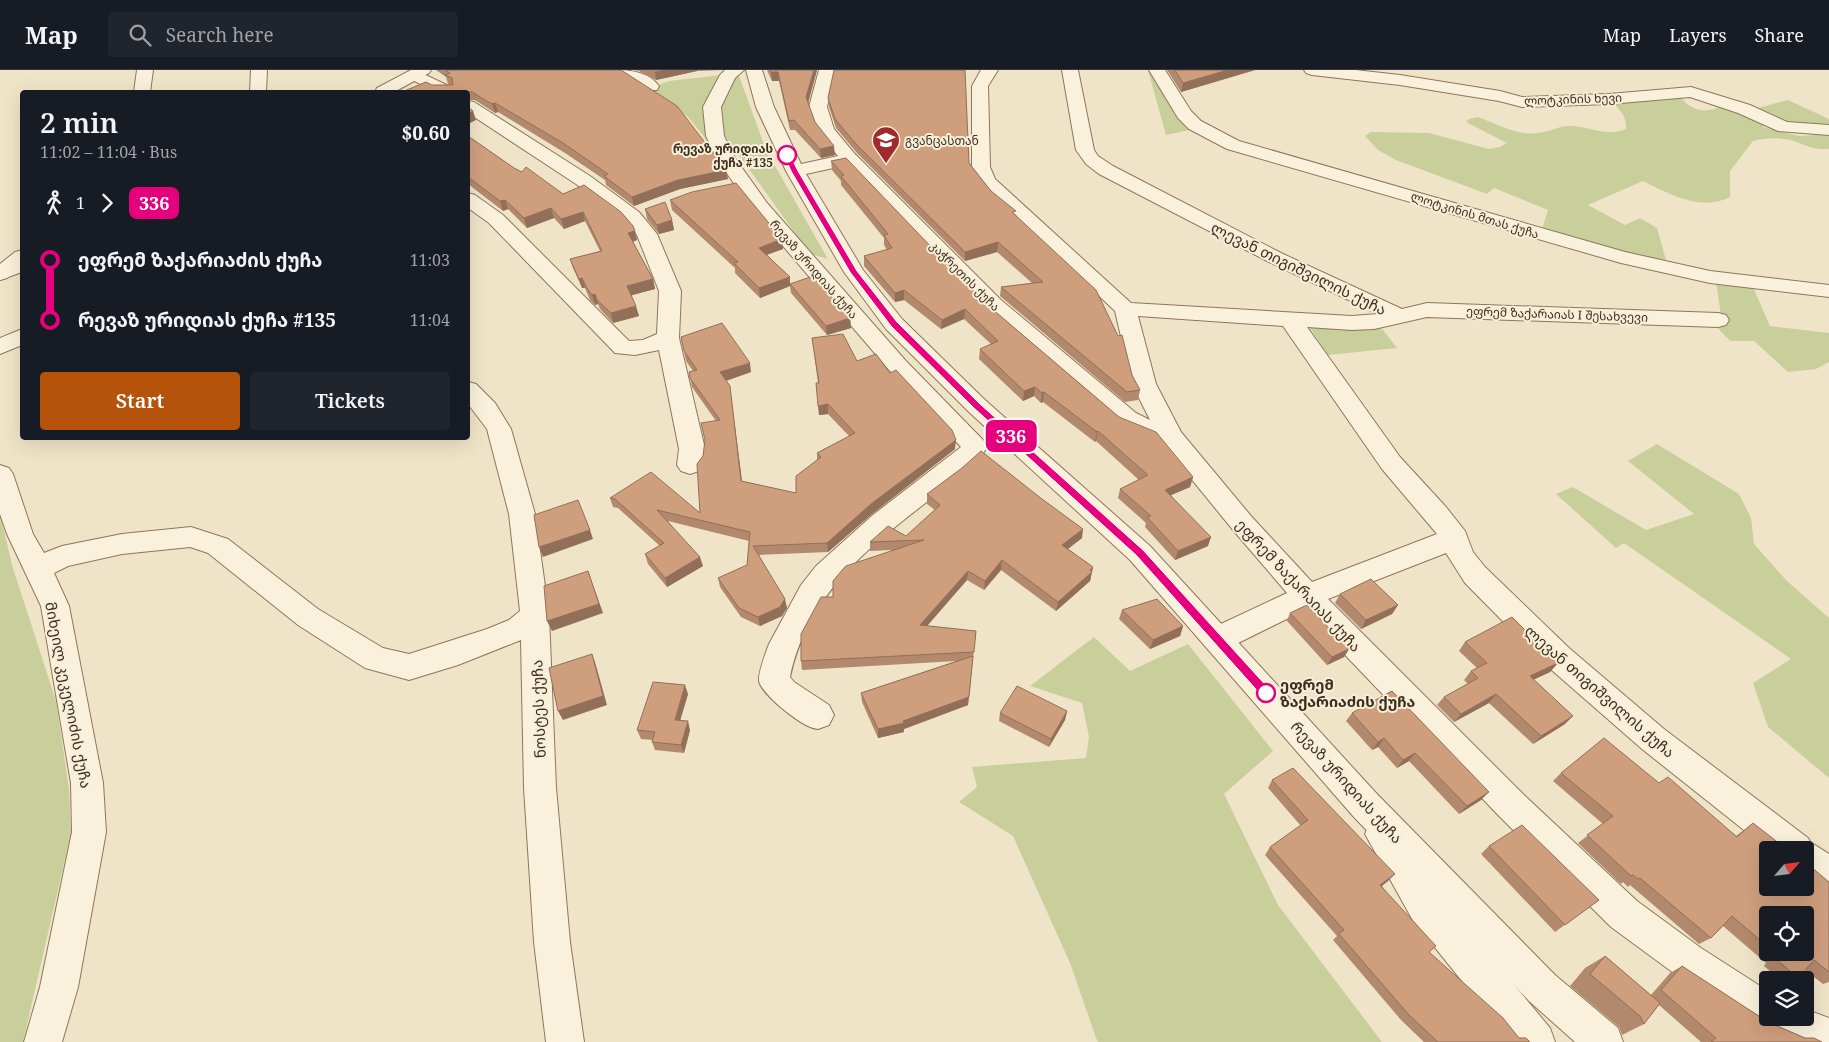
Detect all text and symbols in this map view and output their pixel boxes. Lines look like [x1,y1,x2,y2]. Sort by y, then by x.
search box [108,12,458,57]
text: Map [25,18,78,51]
icon: search [126,21,154,49]
text: Search here [166,22,274,48]
text: Map [1603,23,1641,47]
text: Layers [1669,23,1727,47]
text: Share [1755,23,1804,47]
street label: ლოტკინის ხევი [1524,89,1622,109]
text: 2 min [40,103,118,141]
text: $0.60 [401,120,450,146]
school or university icon: გვანცასთან [871,125,901,164]
place label: გვანცასთან [905,132,979,149]
place label: რევაზ ურიდიას ქუჩა #135 [673,140,773,171]
text: 11:02 – 11:04 · Bus [40,141,177,163]
marker: რევაზ ურიდიას ქუჩა #135 [777,145,797,165]
street label: ლოტკინის მთას ქუჩა [1409,187,1541,243]
icon: walk [40,189,68,217]
icon: forward [93,189,121,217]
text: 336 [139,191,169,215]
text: 1 [76,192,85,214]
street label: რევაზ ურიდიას ქუჩა [766,216,862,322]
street label: ლევან თიგიშვილის ქუჩა [1208,217,1390,319]
street label: კაჭრეთის ქუჩა [926,237,1004,315]
text: ეფრემ ზაქარიაძის ქუჩა [78,247,322,273]
text: 11:03 [410,249,450,271]
street label: ეფრემ ზაქარაიას I შესახვევი [1466,302,1648,326]
text: რევაზ ურიდიას ქუჩა #135 [78,307,336,333]
text: 11:04 [410,309,450,331]
button: Start [40,372,240,430]
button: Tickets [250,372,450,430]
line badge: 336 [982,420,1040,452]
text: 336 [996,424,1026,448]
street label: ეფრემ ზაქარაიას ქუჩა [1232,514,1366,656]
street label: მიხეილ კეკელიძის ქუჩა [41,600,97,790]
street label: ლევან თიგიშვილის ქუჩა [1521,620,1679,762]
street label: ნოსტეს ქუჩა [526,659,550,759]
place label: ეფრემ ზაქარიაძის ქუჩა [1280,674,1416,711]
marker: ეფრემ ზაქარიაძის ქუჩა [1256,683,1276,703]
street label: რევაზ ურიდიას ქუჩა [1287,717,1407,847]
north arrow [1759,841,1814,896]
map controls [1759,841,1814,1026]
button: locate [1759,906,1814,961]
button: layers [1759,971,1814,1026]

